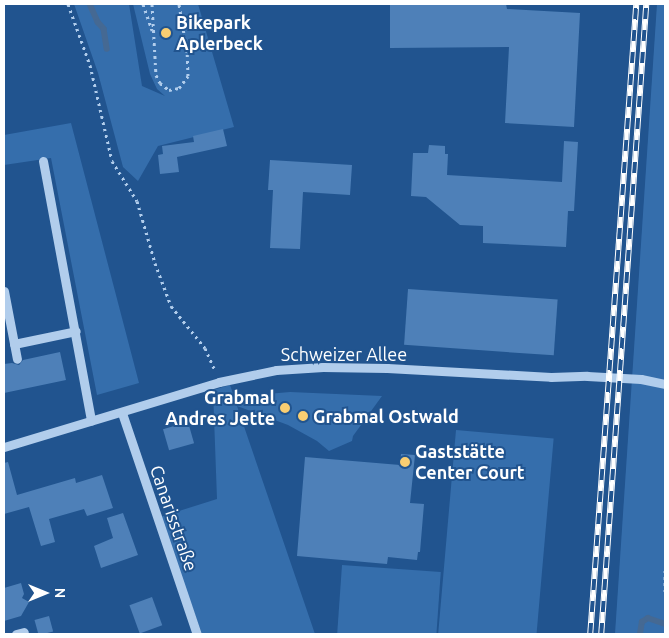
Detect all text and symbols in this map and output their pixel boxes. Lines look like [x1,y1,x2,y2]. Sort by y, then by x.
place label: Bikepark Aplerbeck [176,12,263,54]
marker: Bikepark Aplerbeck [160,27,172,39]
street label: Schweizer Allee [281,343,407,365]
place label: Grabmal Andres Jette [165,387,275,429]
marker: Grabmal Andres Jette [279,402,291,414]
place label: Grabmal Ostwald [313,405,459,427]
marker: Grabmal Ostwald [297,410,309,422]
place label: Gaststätte Center Court [415,441,525,484]
marker: Gaststätte Center Court [399,456,411,468]
street label: Canarisstraße [146,462,202,574]
north arrow [20,568,70,618]
text: N [52,588,68,598]

